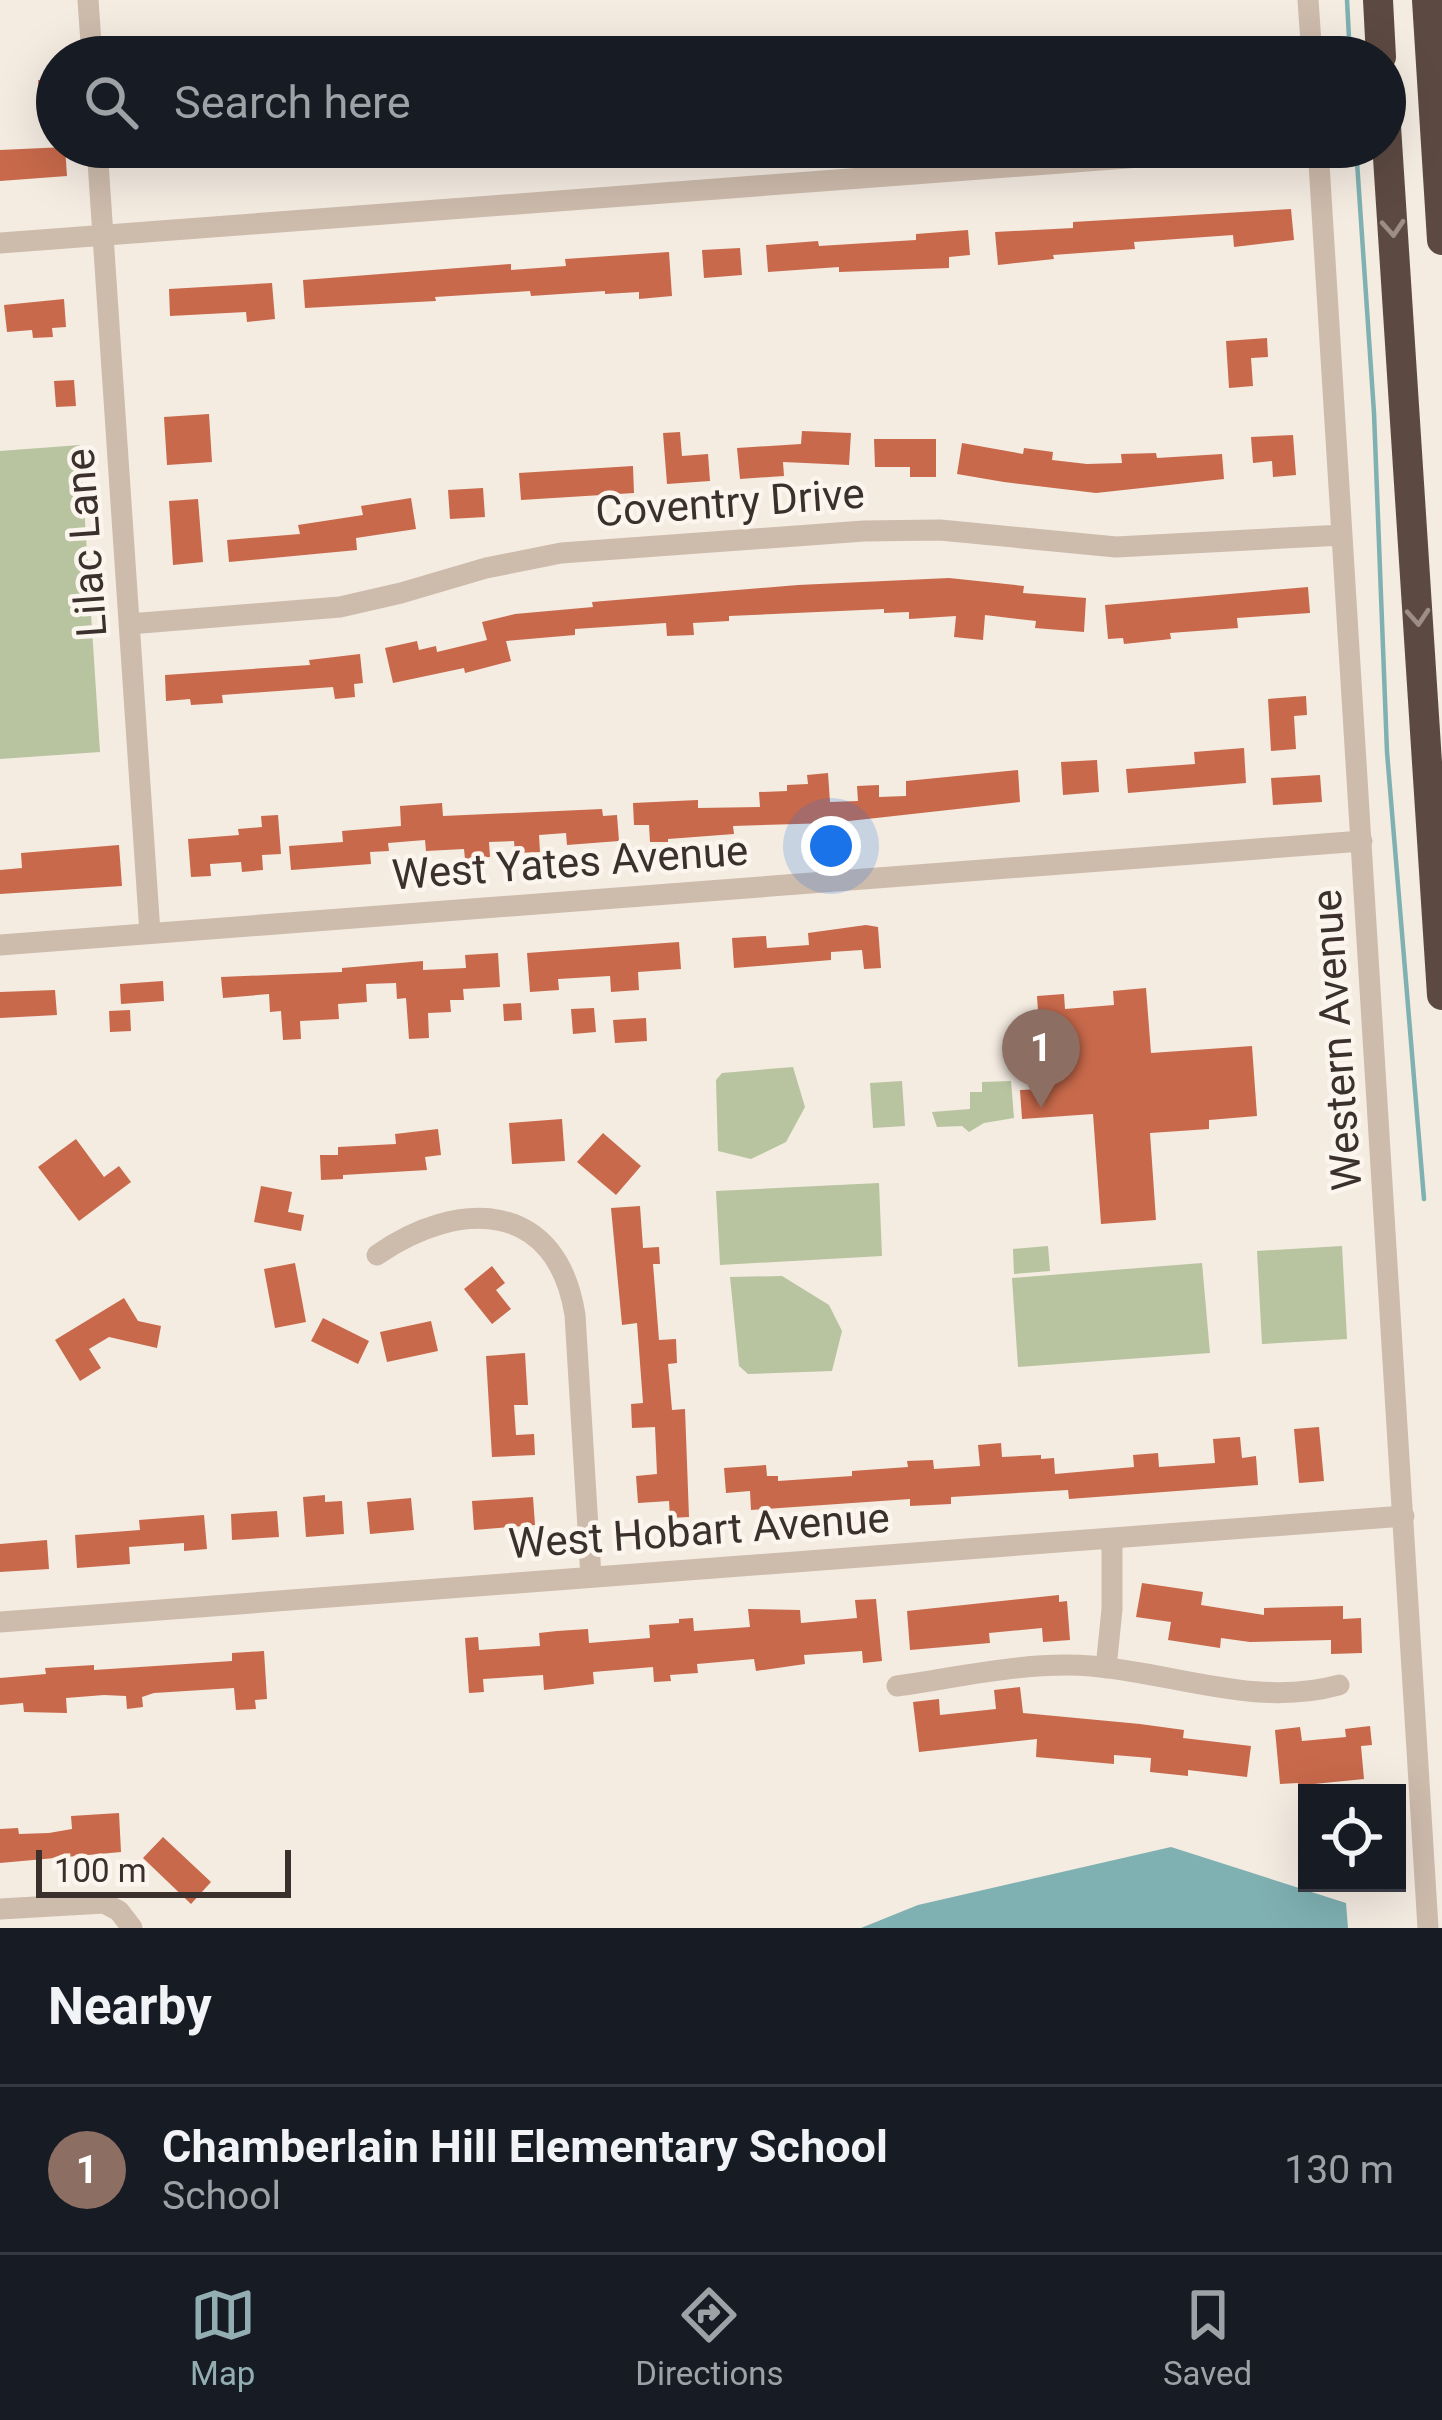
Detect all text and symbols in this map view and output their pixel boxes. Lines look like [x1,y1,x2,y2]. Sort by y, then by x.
search box [36,36,1406,168]
icon: search [78,69,144,135]
text: Search here [174,76,411,129]
one-way arrow [1379,219,1405,238]
street label: Lilac Lane [54,447,117,639]
street label: Coventry Drive [594,469,866,536]
one-way arrow [1404,608,1430,627]
your location [801,816,861,876]
street label: West Yates Avenue [390,826,750,899]
street label: Western Avenue [1302,888,1371,1192]
pin: 1 [1002,1009,1080,1108]
street label: West Hobart Avenue [507,1493,891,1568]
map controls [1298,1784,1406,1892]
button: locate [1298,1784,1406,1892]
scale bar [36,1844,291,1897]
text: 100 m [54,1851,147,1890]
text: Nearby [48,1977,212,2036]
text: Chamberlain Hill Elementary School [162,2120,888,2173]
text: 1 [76,2147,98,2193]
text: 130 m [1284,2147,1394,2193]
text: School [162,2173,281,2219]
tab: Map [190,2282,256,2393]
tab: Directions [635,2282,784,2393]
tab: Saved [1163,2282,1252,2393]

